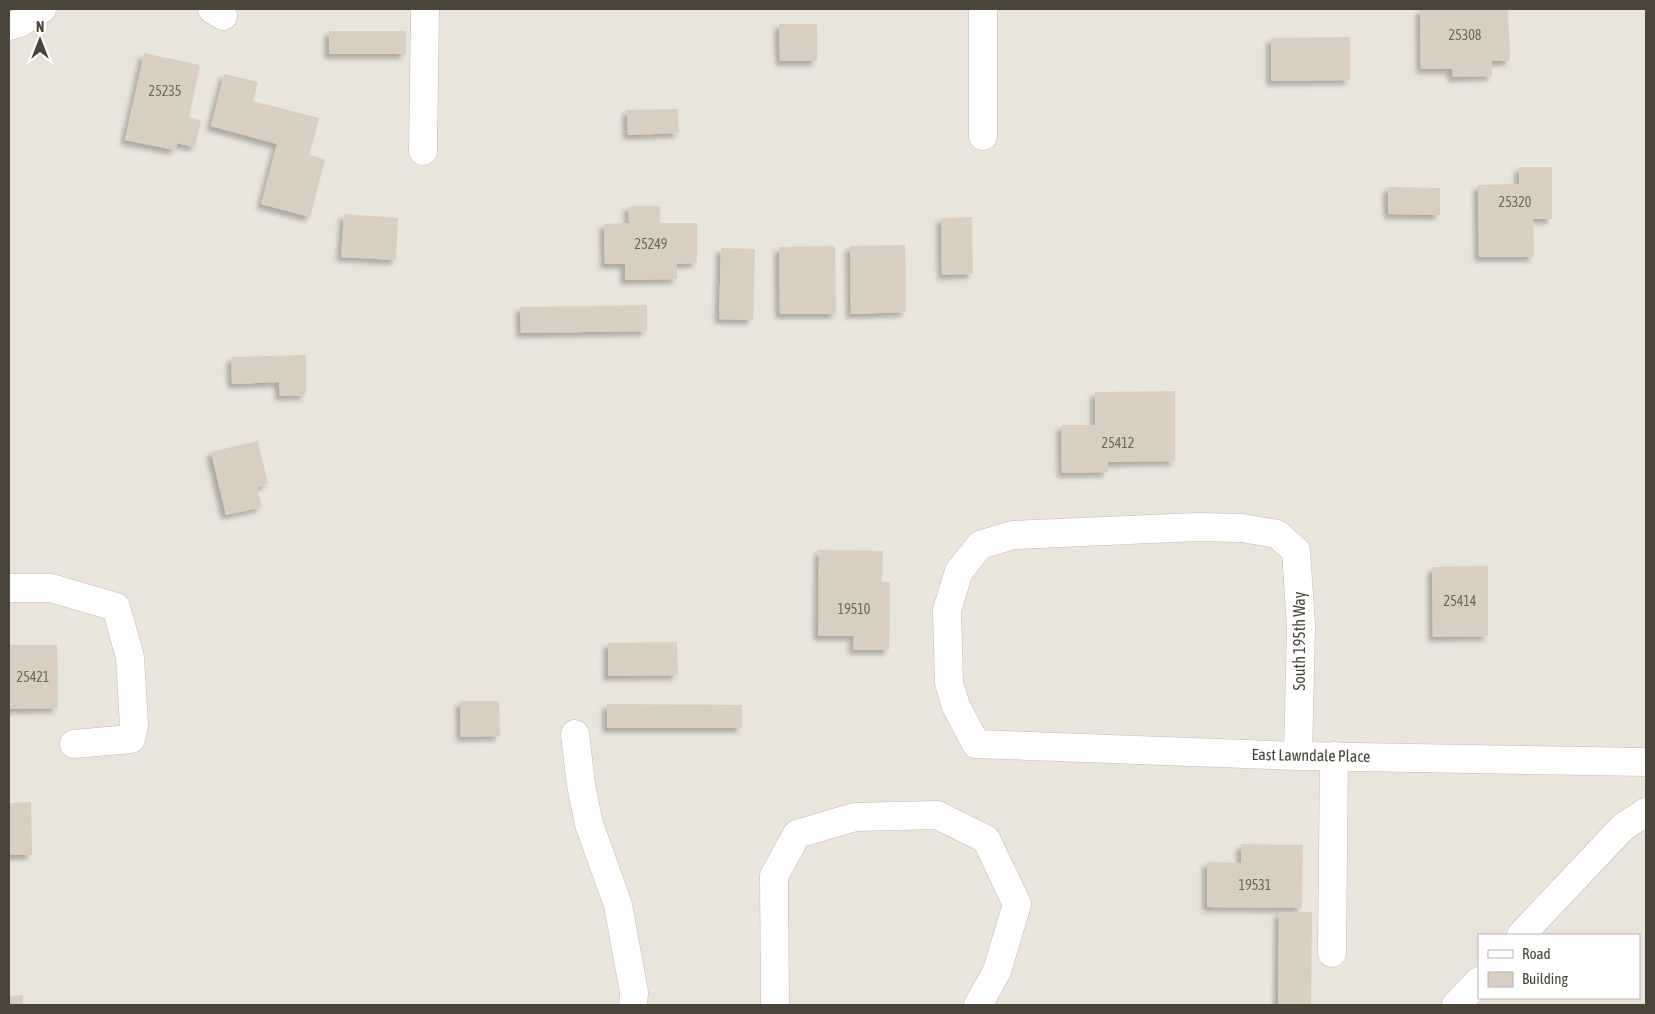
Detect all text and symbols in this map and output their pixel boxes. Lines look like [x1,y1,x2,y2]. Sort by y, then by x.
north arrow [15,15,65,65]
text: N [36,19,44,35]
house number: 25308 [1449,27,1482,43]
house number: 25235 [149,83,181,99]
house number: 25320 [1499,194,1532,210]
house number: 25249 [635,236,667,252]
house number: 25412 [1102,435,1134,451]
street label: South 195th Way [1290,591,1309,690]
house number: 25414 [1444,593,1477,609]
house number: 19510 [838,601,871,617]
house number: 25421 [17,669,49,685]
street label: East Lawndale Place [1251,745,1371,765]
house number: 19531 [1239,877,1271,893]
legend [1478,934,1640,999]
text: Road [1522,945,1551,962]
text: Building [1522,970,1568,987]

